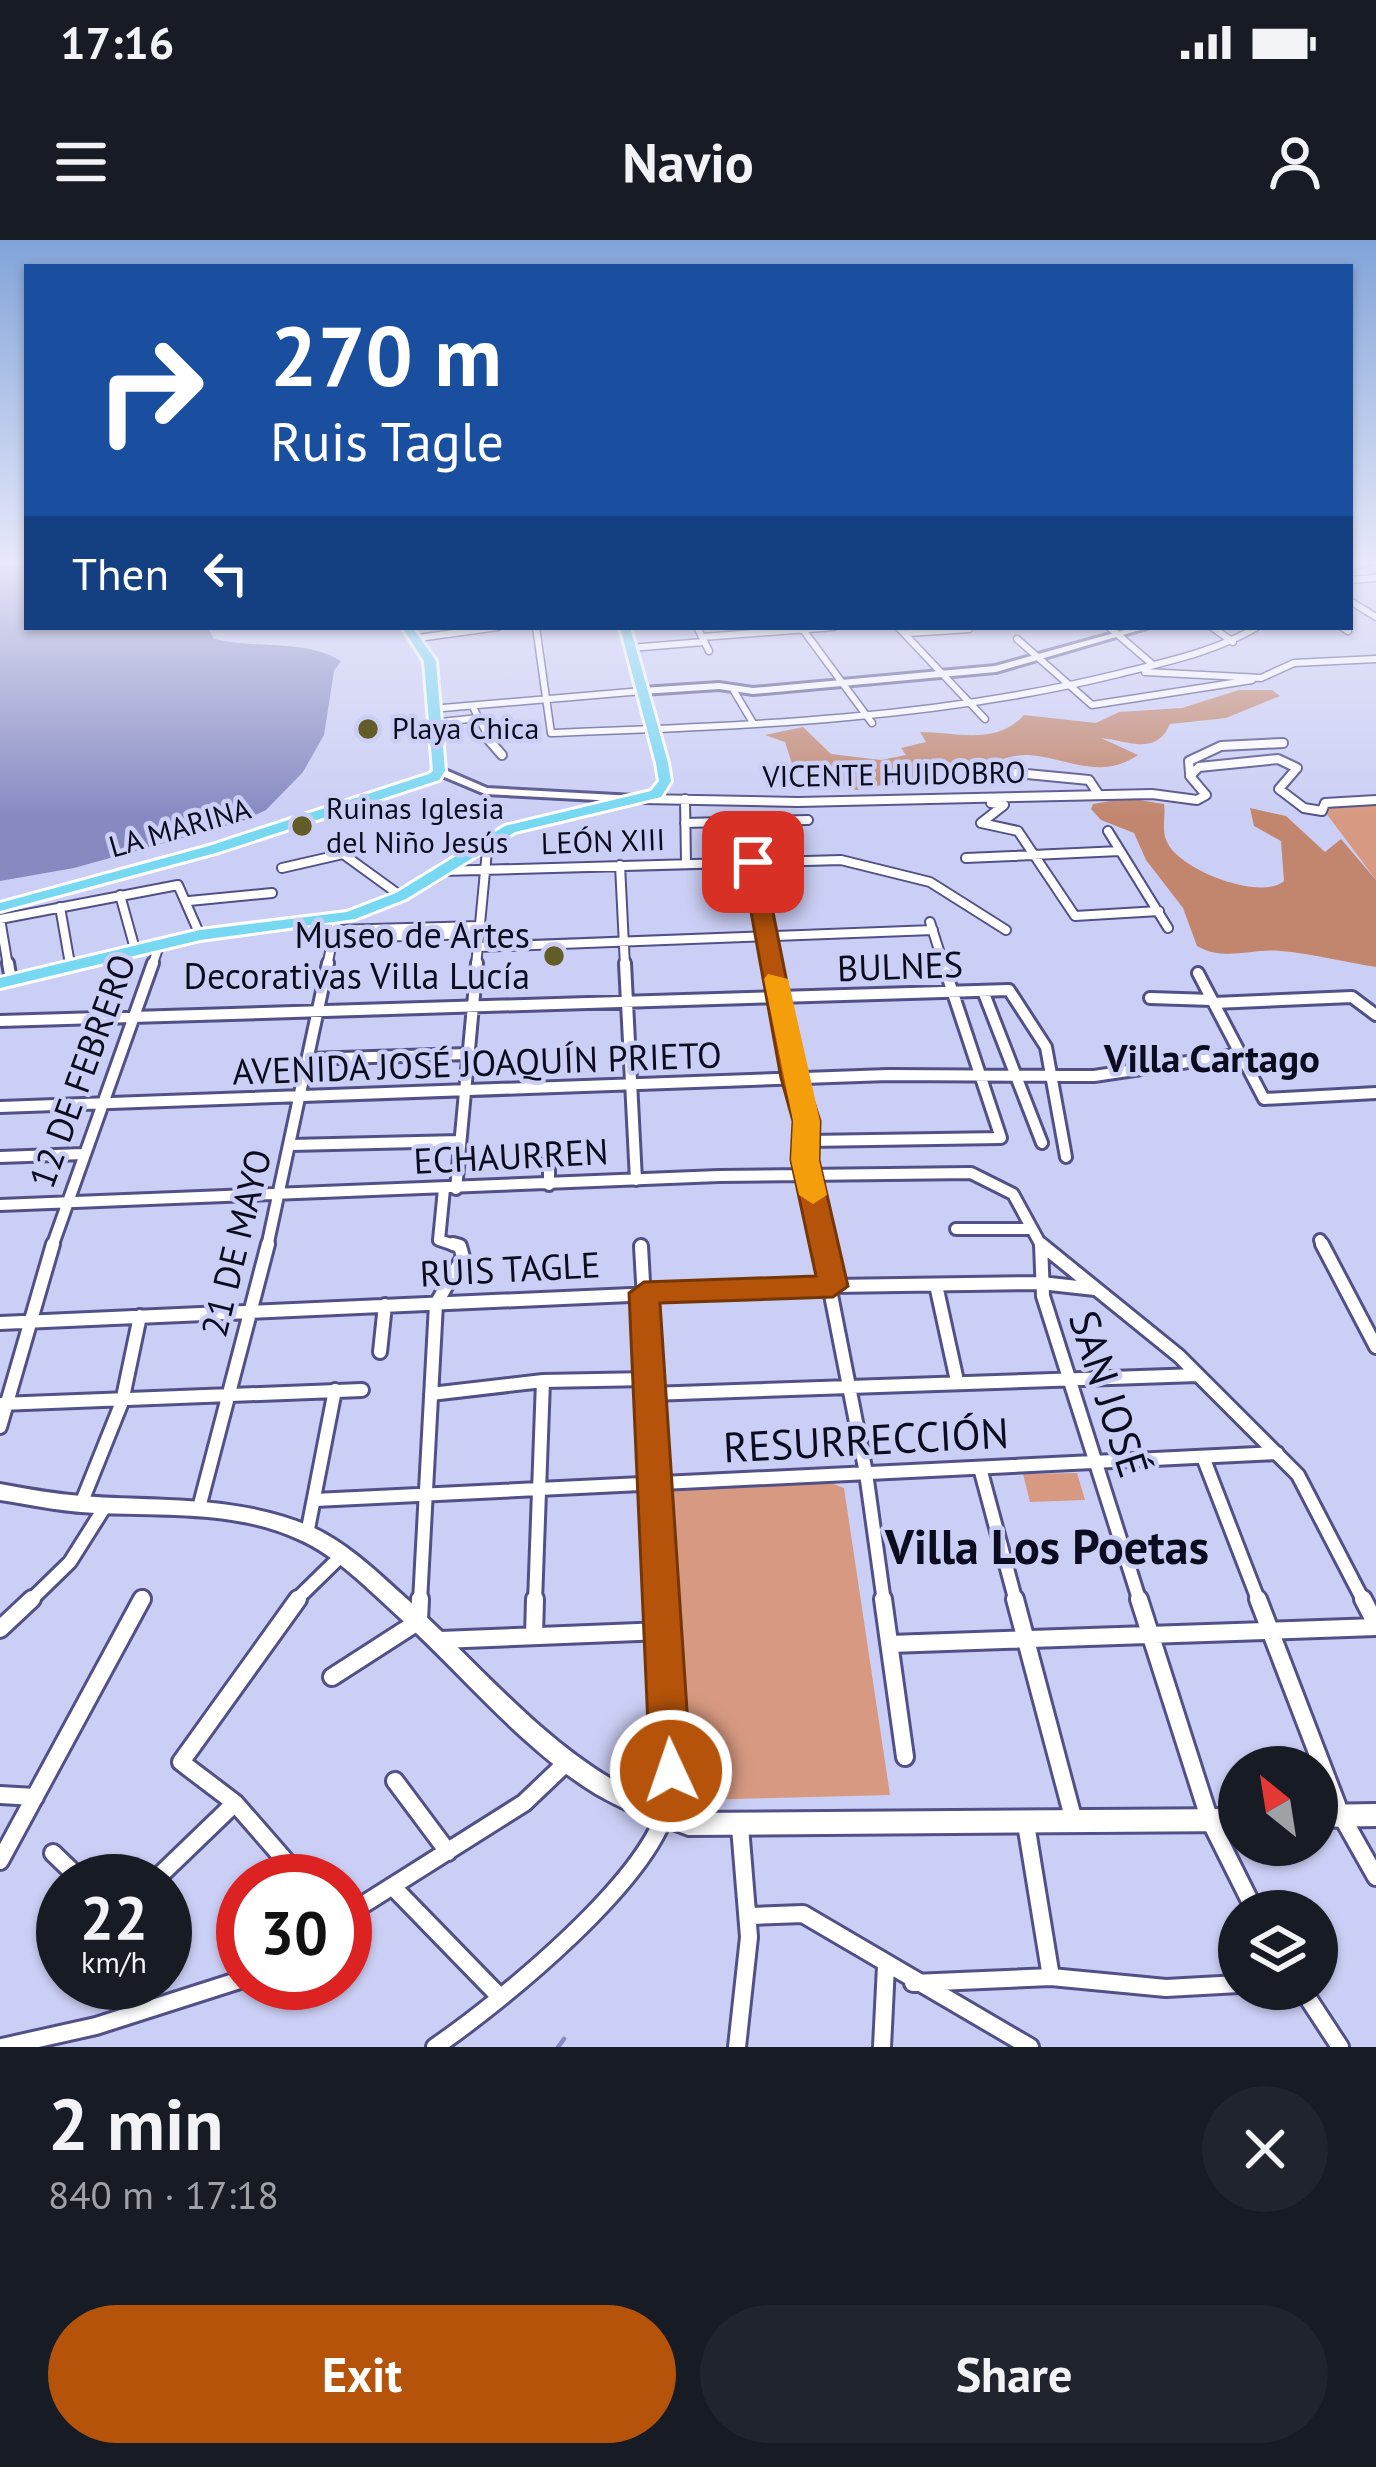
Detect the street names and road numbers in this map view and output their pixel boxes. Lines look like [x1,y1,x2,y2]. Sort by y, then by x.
street label: VICENTE HUIDOBRO [761,752,1026,795]
street label: LA MARINA [104,788,255,865]
street label: LEÓN XIII [540,819,666,862]
street label: BULNES [836,940,964,991]
street label: 12 DE FEBRERO [17,947,146,1194]
street label: AVENIDA JOSÉ JOAQUÍN PRIETO [231,1030,723,1095]
street label: ECHAURREN [412,1127,610,1184]
street label: 21 DE MAYO [190,1144,281,1342]
street label: RUIS TAGLE [419,1240,601,1297]
street label: SAN JOSÉ [1057,1303,1162,1484]
street label: RESURRECCIÓN [722,1405,1010,1474]

